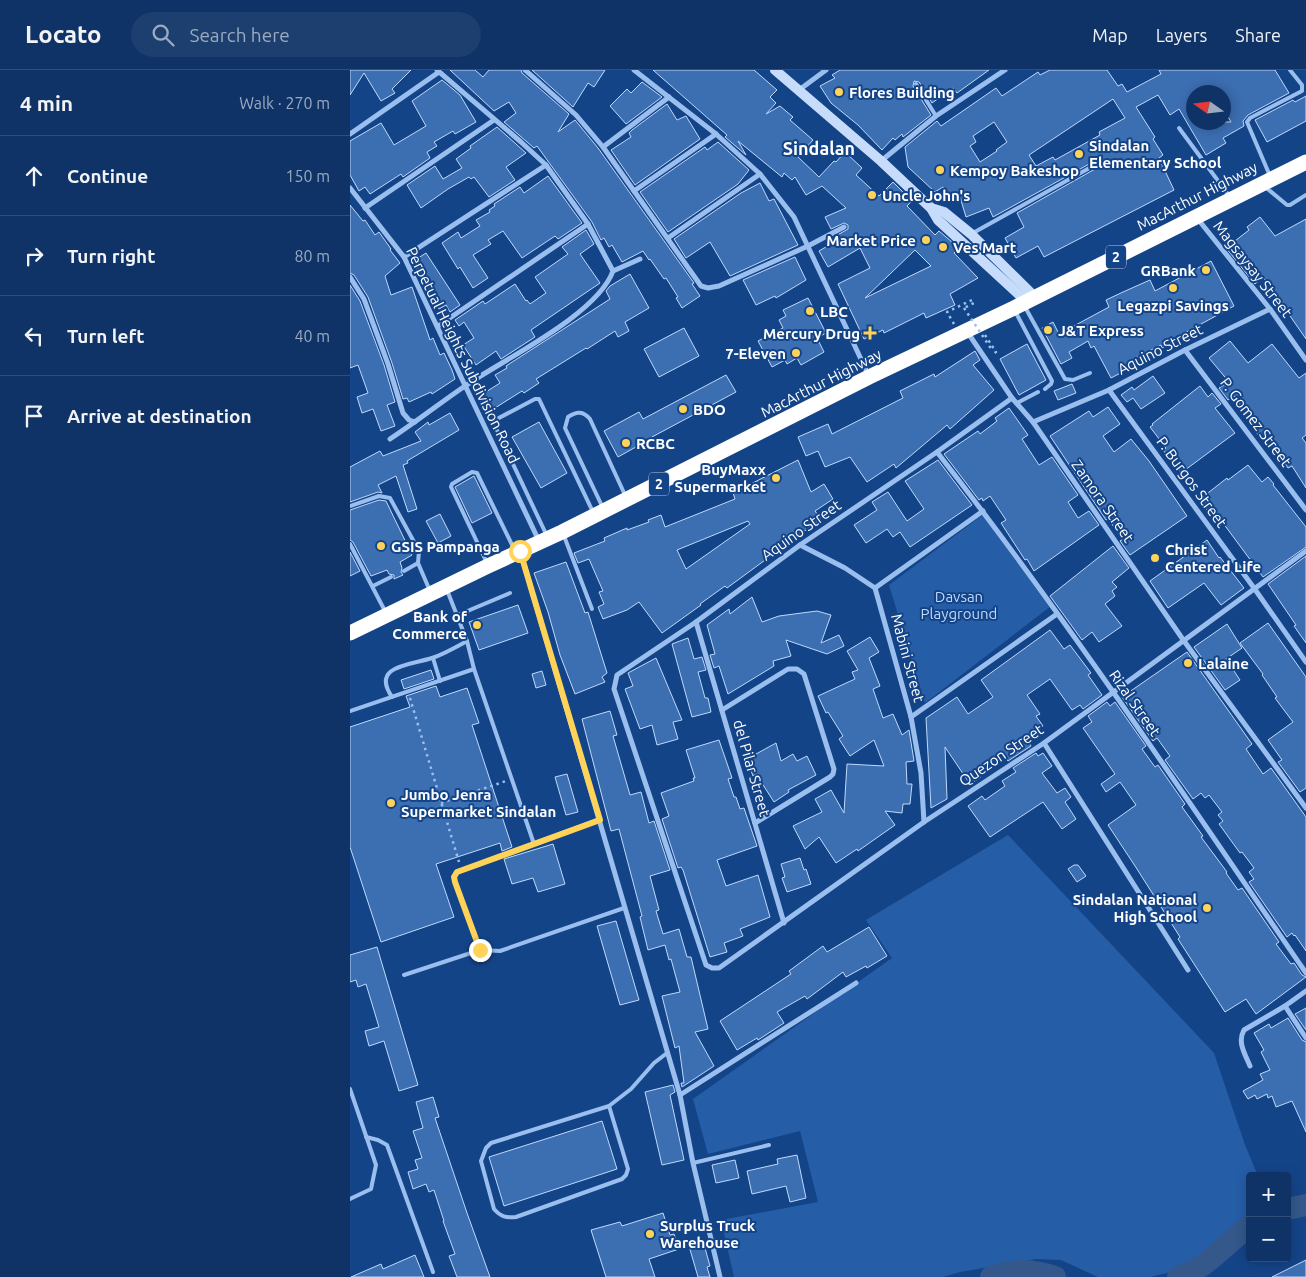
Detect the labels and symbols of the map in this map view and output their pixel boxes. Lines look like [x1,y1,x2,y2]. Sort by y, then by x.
place label: Flores Building [849,84,955,101]
north arrow [1186,85,1231,130]
marker: Flores Building [833,86,845,98]
place label: Sindalan Elementary School [1089,137,1222,171]
district label: Sindalan [783,138,855,158]
marker: Sindalan Elementary School [1073,148,1085,160]
street label: MacArthur Highway [1134,158,1260,234]
place label: Kempoy Bakeshop [950,162,1079,179]
marker: Kempoy Bakeshop [934,164,946,176]
place label: Uncle John's [882,187,970,204]
marker: Uncle John's [866,189,878,201]
street label: Magsaysay Street [1210,217,1296,321]
place label: Market Price [826,232,916,249]
marker: Market Price [920,234,932,246]
place label: Ves Mart [953,239,1017,256]
marker: Ves Mart [937,241,949,253]
street label: Perpetual Heights Subdivision Road [403,244,523,466]
road number: 2 [1106,246,1126,268]
place label: GRBank [1140,262,1197,279]
marker: GRBank [1200,264,1212,276]
marker: Legazpi Savings [1167,282,1179,294]
place label: Legazpi Savings [1117,297,1229,314]
place label: LBC [820,303,848,320]
marker: LBC [804,305,816,317]
street label: Aquino Street [1115,320,1206,378]
place label: J&T Express [1058,322,1144,339]
marker: J&T Express [1042,324,1054,336]
place label: Mercury Drug [763,325,860,342]
marker: Mercury Drug [864,327,876,339]
place label: 7-Eleven [725,345,786,362]
street label: MacArthur Highway [758,345,884,421]
marker: 7-Eleven [790,347,802,359]
street label: P. Gomez Street [1217,374,1295,470]
place label: BDO [693,401,726,418]
marker: BDO [677,403,689,415]
street label: P. Burgos Street [1153,433,1231,531]
place label: RCBC [636,435,675,452]
marker: RCBC [620,437,632,449]
street label: Zamora Street [1068,457,1138,546]
place label: BuyMaxx Supermarket [675,461,767,495]
road number: 2 [649,472,669,496]
marker: BuyMaxx Supermarket [770,472,782,484]
street label: Aquino Street [758,496,844,564]
place label: GSIS Pampanga [391,538,500,555]
marker: GSIS Pampanga [375,540,387,552]
route start [509,540,532,563]
place label: Christ Centered Life [1165,541,1261,575]
marker: Christ Centered Life [1149,552,1161,564]
park label: Davsan Playground [921,588,997,622]
place label: Bank of Commerce [392,608,468,642]
street label: Mabini Street [888,612,928,704]
marker: Bank of Commerce [471,619,483,631]
place label: Lalaine [1198,655,1249,672]
marker: Lalaine [1182,657,1194,669]
street label: Rizal Street [1106,667,1164,739]
street label: del Pilar Street [730,718,774,818]
street label: Quezon Street [956,721,1046,789]
place label: Jumbo Jenra Supermarket Sindalan [401,786,556,820]
marker: Jumbo Jenra Supermarket Sindalan [385,797,397,809]
place label: Sindalan National High School [1073,891,1197,925]
marker: Sindalan National High School [1201,902,1213,914]
route end [469,939,492,962]
place label: Surplus Truck Warehouse [660,1217,756,1251]
marker: Surplus Truck Warehouse [644,1228,656,1240]

